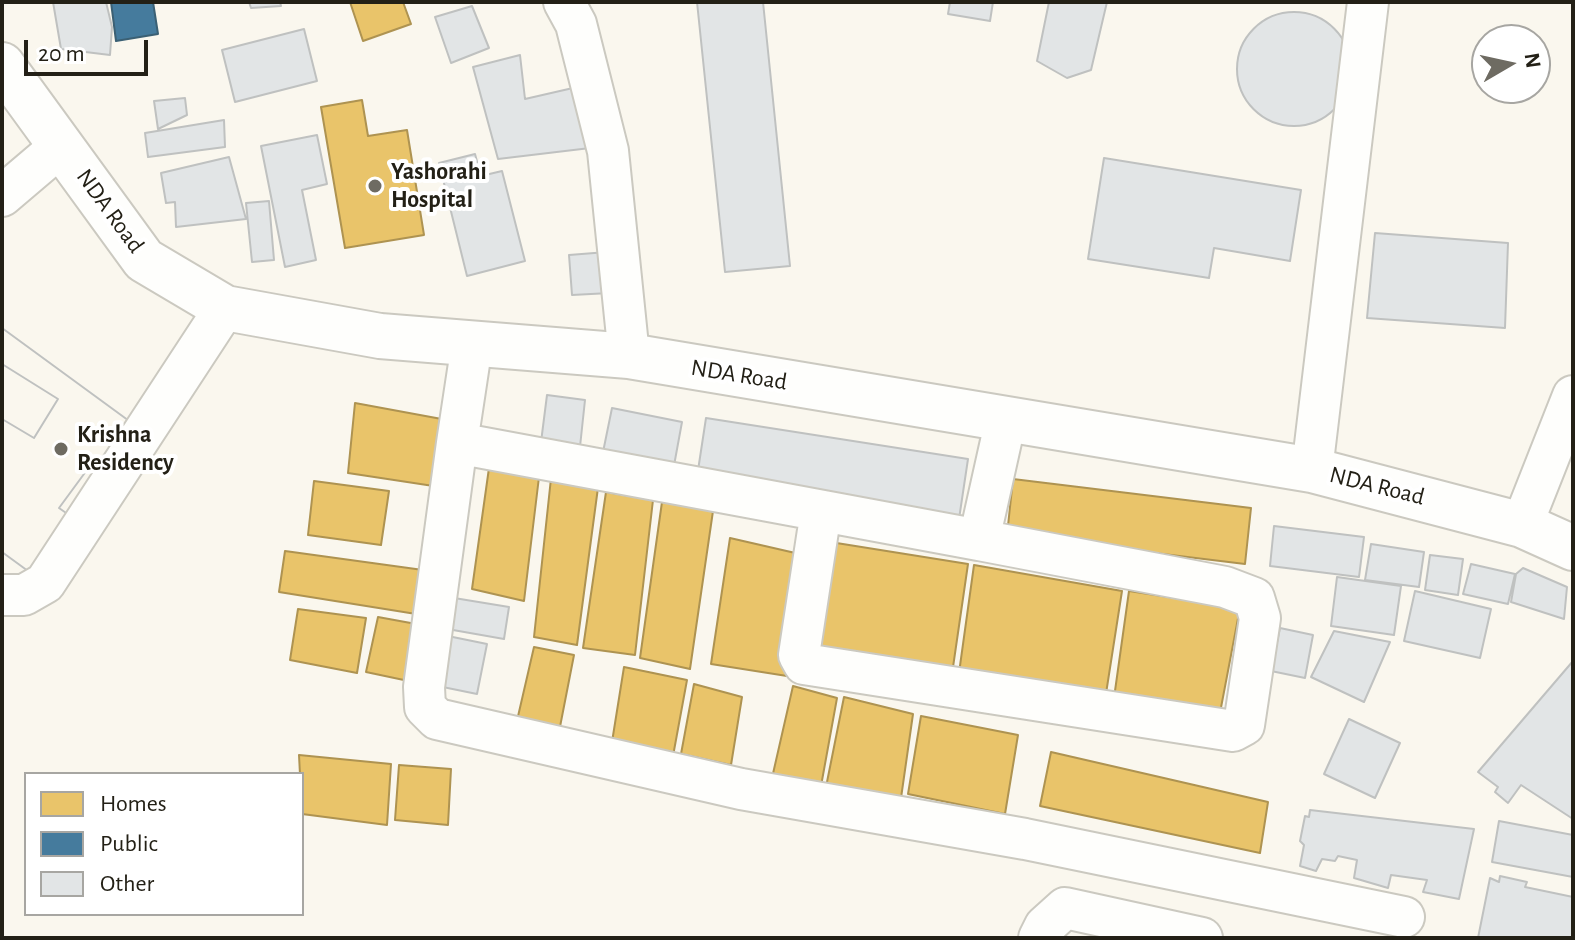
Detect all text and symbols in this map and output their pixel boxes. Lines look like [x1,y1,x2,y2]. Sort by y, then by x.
scale bar [28,24,152,74]
north arrow [1471,24,1551,104]
text: 20 m [38,42,85,66]
text: N [1521,51,1545,70]
place label: Yashorahi Hospital [391,158,487,214]
street label: NDA Road [70,163,150,259]
marker: Yashorahi Hospital [366,177,384,195]
street label: NDA Road [689,353,789,397]
place label: Krishna Residency [77,421,174,477]
marker: Krishna Residency [52,440,70,458]
street label: NDA Road [1326,460,1428,512]
legend [24,772,304,916]
text: Homes [100,792,167,816]
text: Public [100,832,158,856]
text: Other [100,872,154,896]

